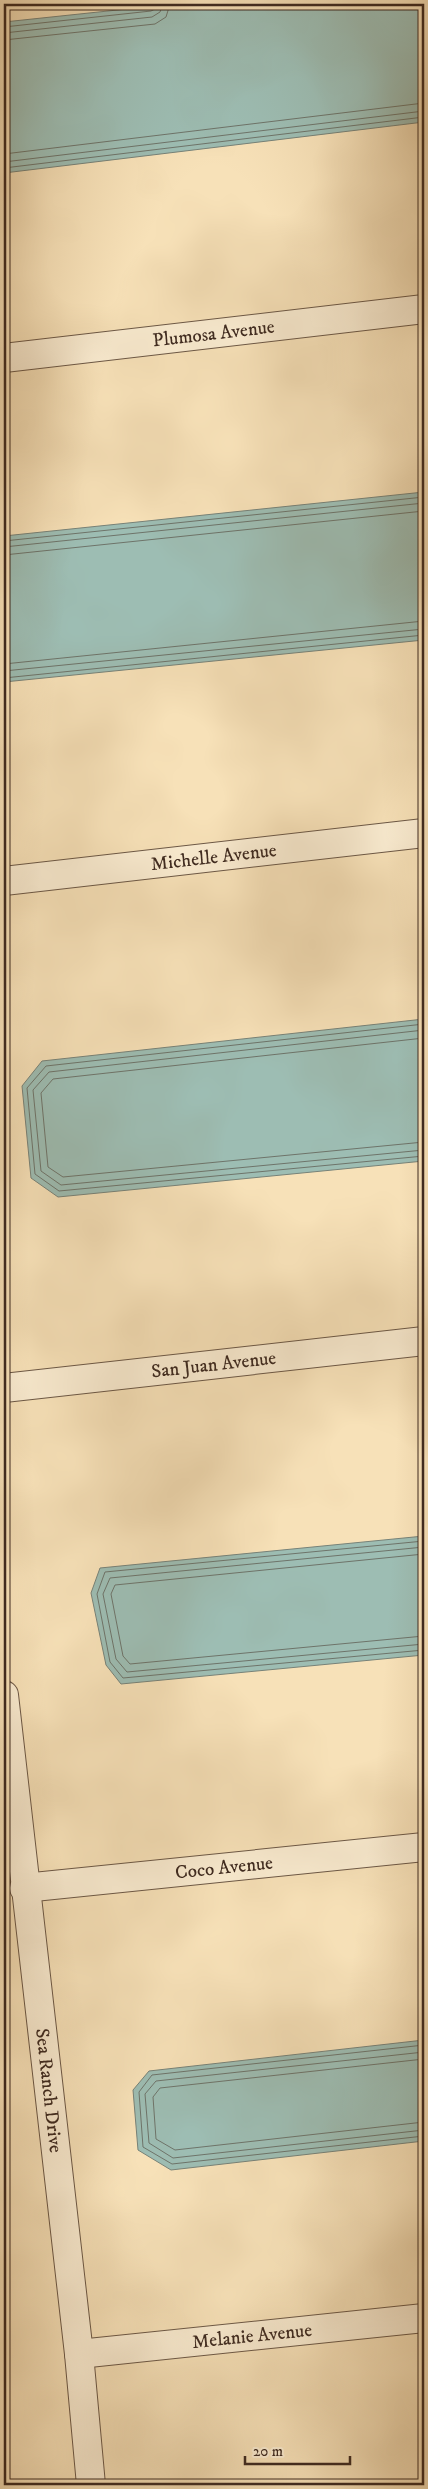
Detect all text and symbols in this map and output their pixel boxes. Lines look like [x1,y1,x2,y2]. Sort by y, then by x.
street label: Plumosa Avenue [151,315,276,352]
street label: Michelle Avenue [150,838,278,876]
street label: San Juan Avenue [150,1346,277,1383]
street label: Coco Avenue [174,1851,274,1884]
street label: Sea Ranch Drive [31,2027,68,2154]
street label: Melanie Avenue [191,2318,313,2354]
scale bar [245,2434,350,2466]
text: 20 m [253,2442,283,2461]

